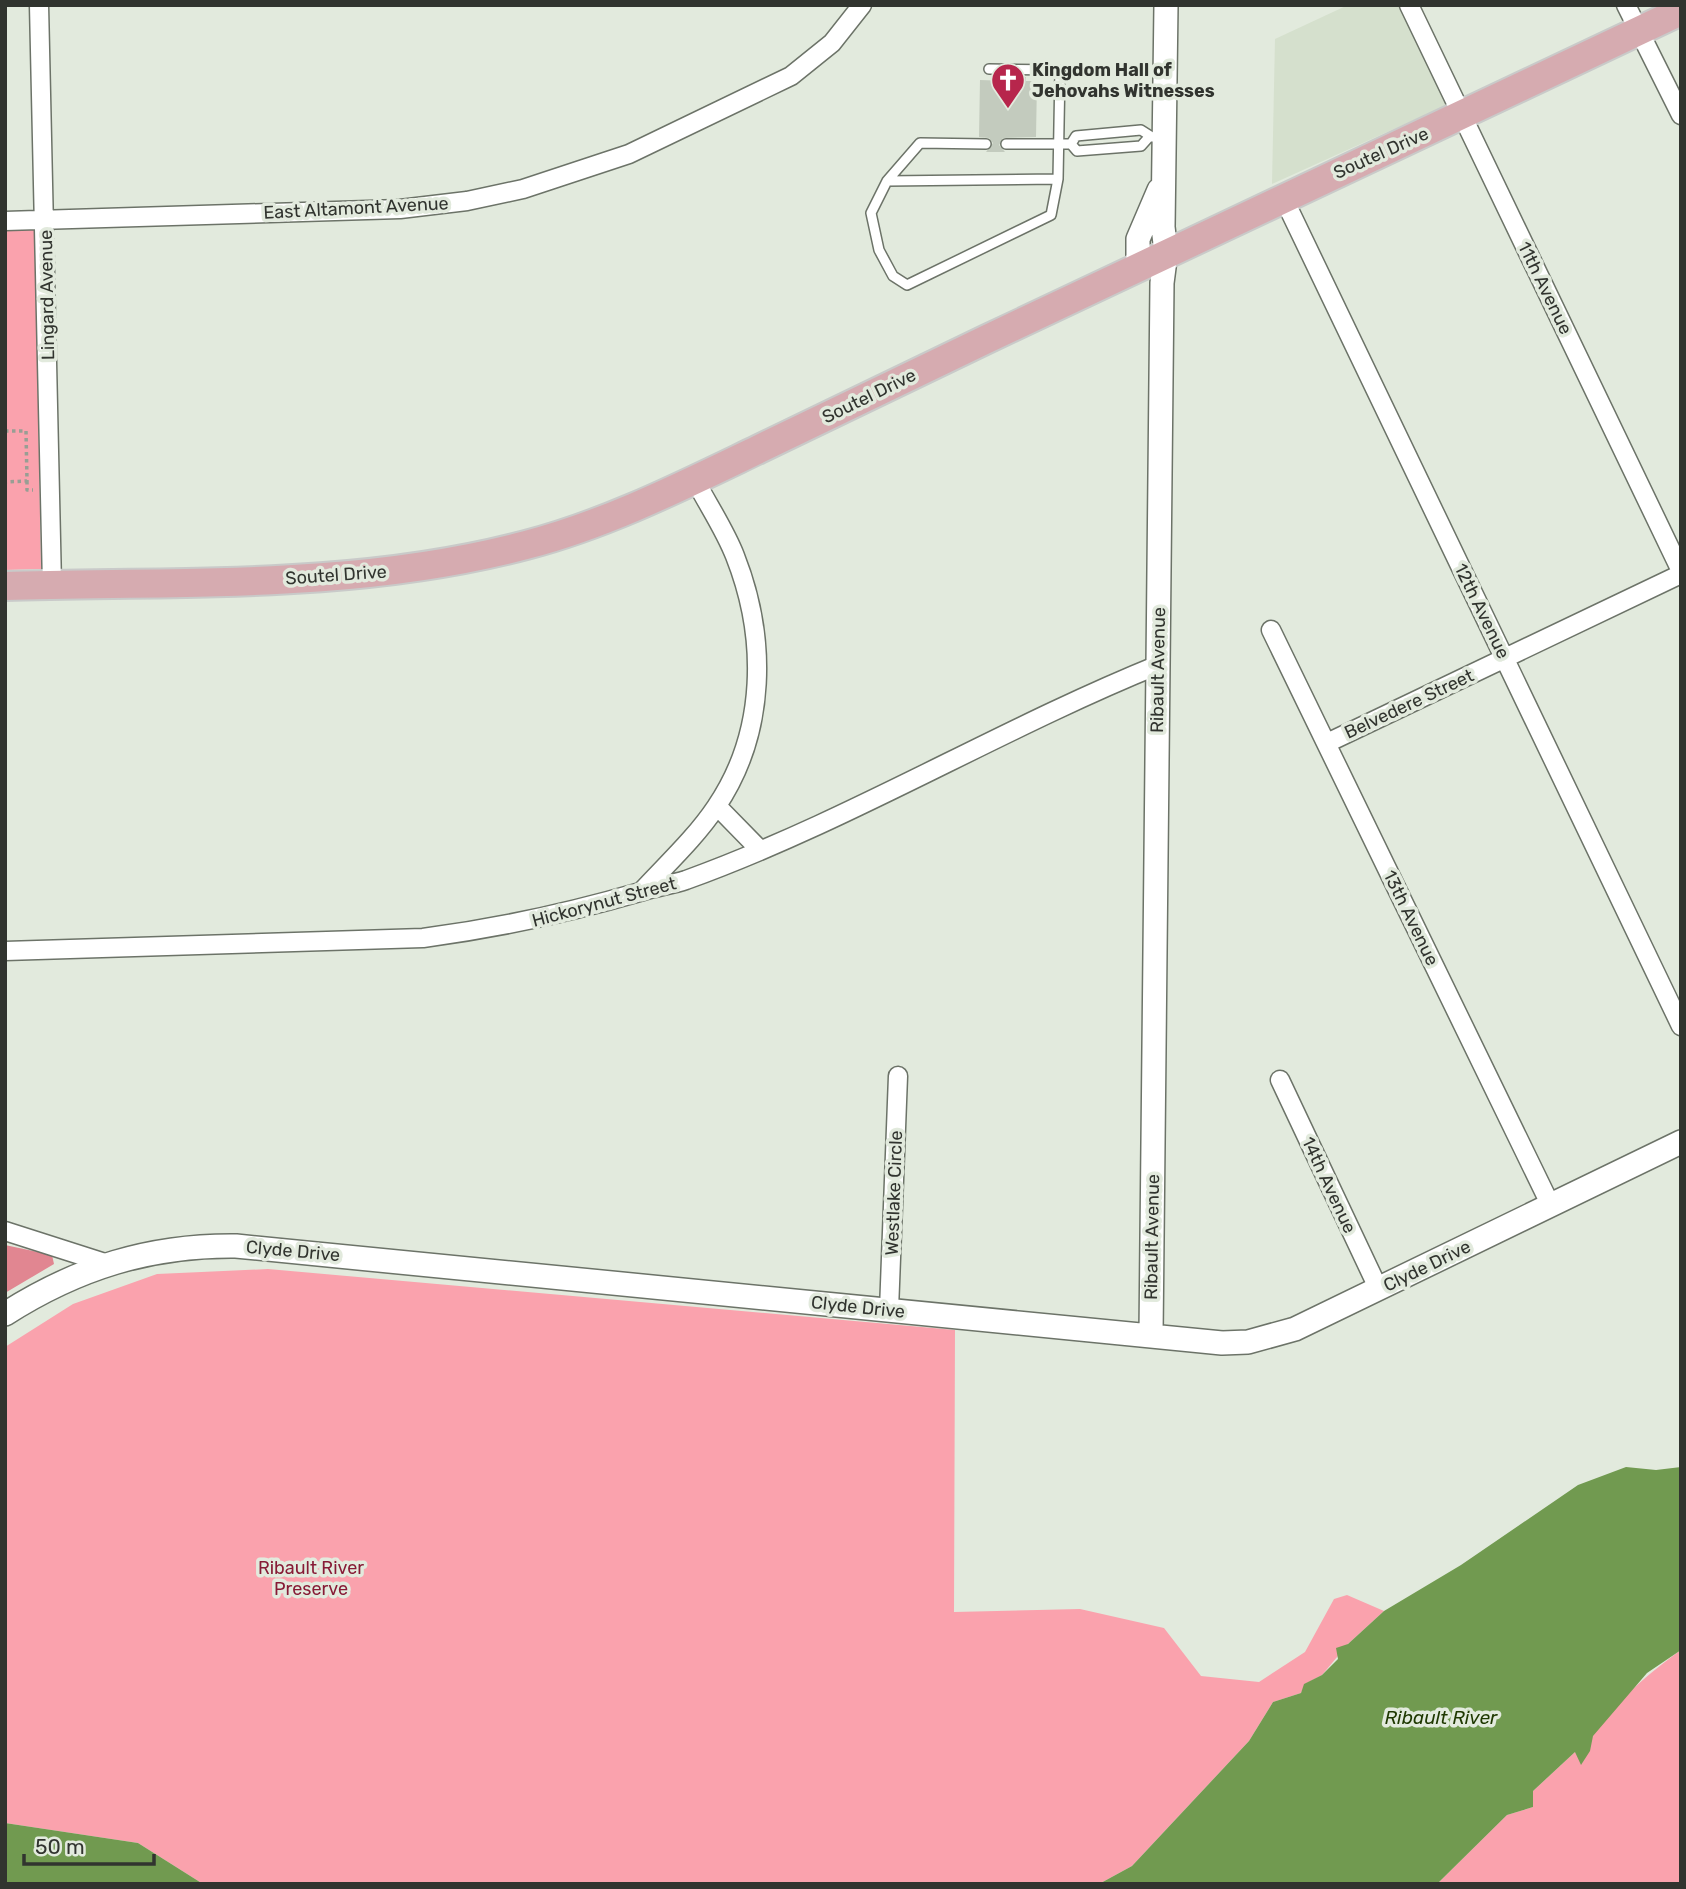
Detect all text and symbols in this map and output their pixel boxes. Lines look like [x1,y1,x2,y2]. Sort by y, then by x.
place label: Kingdom Hall of Jehovahs Witnesses [1032,59,1215,102]
church icon: Kingdom Hall of Jehovahs Witnesses [989,61,1027,110]
street label: Soutel Drive [1330,122,1432,184]
street label: East Altamont Avenue [263,192,449,224]
street label: Lingard Avenue [35,230,59,360]
street label: 11th Avenue [1513,238,1577,338]
street label: Soutel Drive [819,364,919,428]
street label: Soutel Drive [285,560,387,590]
street label: 12th Avenue [1449,560,1515,662]
street label: Ribault Avenue [1146,607,1170,733]
street label: Belvedere Street [1341,664,1477,744]
street label: 13th Avenue [1378,867,1444,969]
street label: Hickorynut Street [530,872,678,932]
street label: Westlake Circle [881,1130,907,1256]
street label: 14th Avenue [1297,1133,1361,1237]
street label: Ribault Avenue [1140,1174,1164,1300]
street label: Clyde Drive [1380,1235,1474,1297]
street label: Clyde Drive [245,1236,341,1266]
street label: Clyde Drive [810,1291,906,1323]
park label: Ribault River Preserve [258,1557,364,1600]
water label: Ribault River [1385,1706,1498,1729]
scale bar [24,1822,154,1866]
text: 50 m [35,1834,85,1859]

